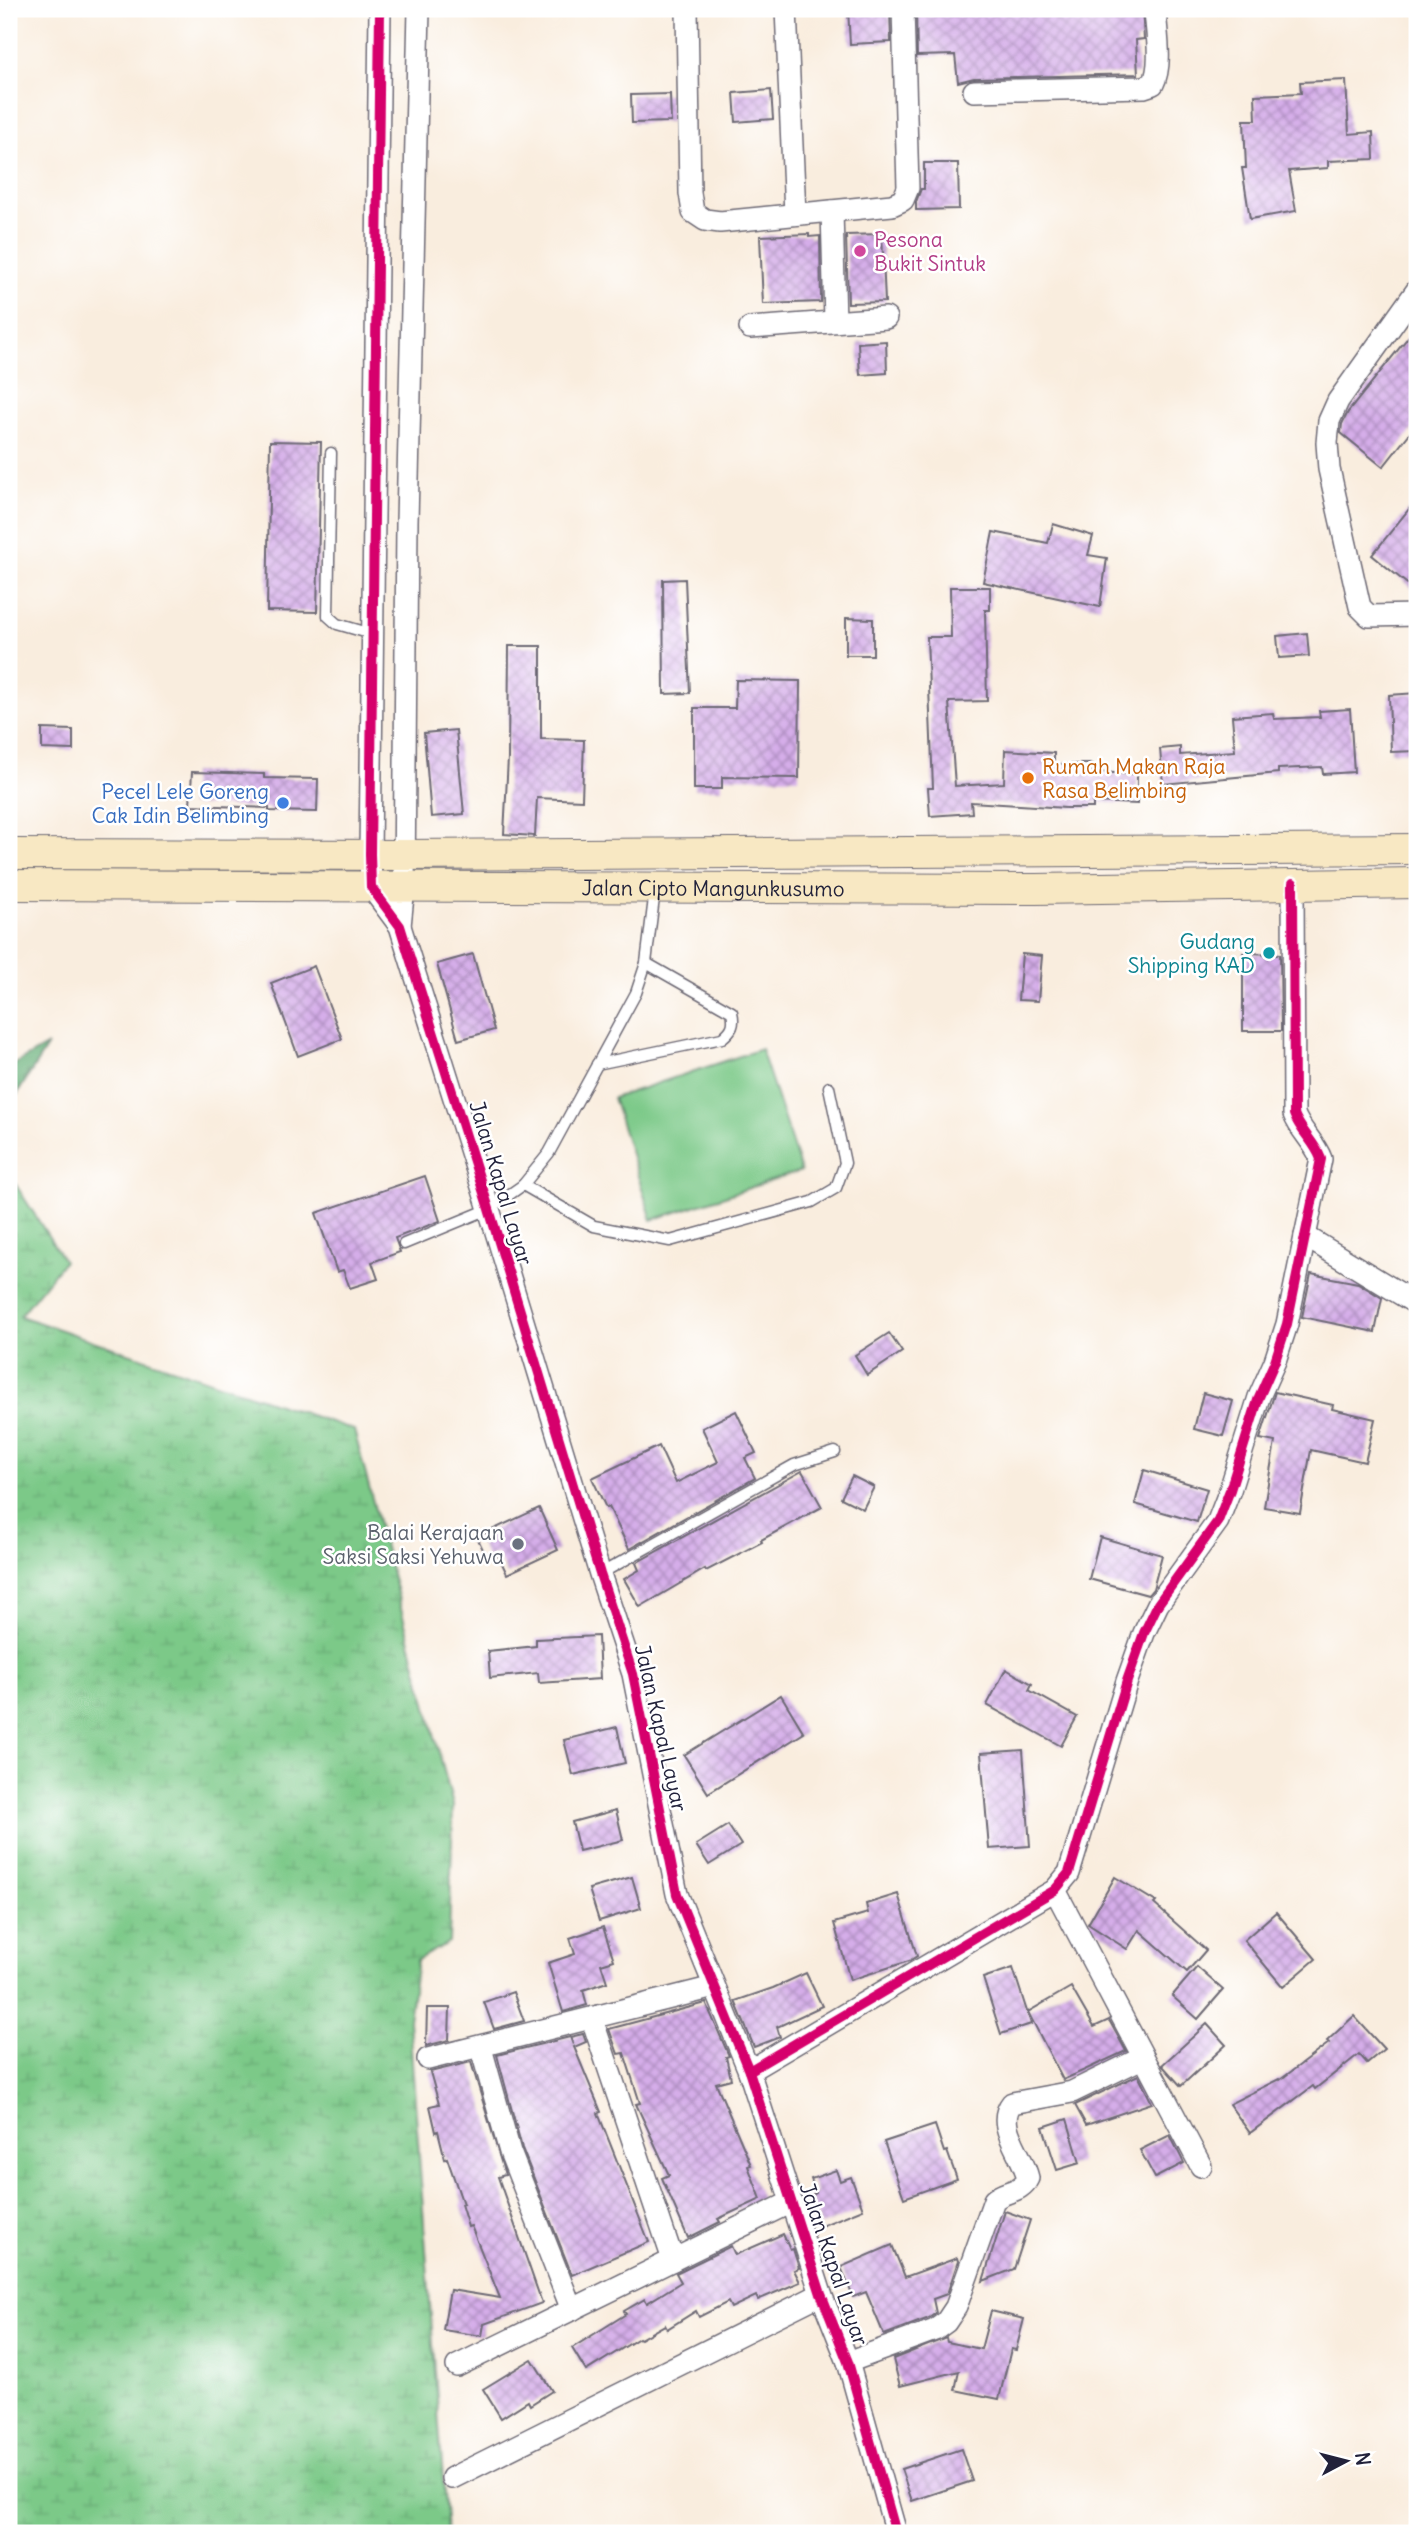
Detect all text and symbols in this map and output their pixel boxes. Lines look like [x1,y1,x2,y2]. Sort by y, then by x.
place label: Pesona Bukit Sintuk [874,226,986,277]
marker: Pesona Bukit Sintuk [852,243,868,259]
place label: Rumah Makan Raja Rasa Belimbing [1042,753,1226,804]
marker: Rumah Makan Raja Rasa Belimbing [1020,770,1036,786]
place label: Pecel Lele Goreng Cak Idin Belimbing [92,778,269,829]
marker: Pecel Lele Goreng Cak Idin Belimbing [275,795,291,811]
street label: Jalan Cipto Mangunkusumo [581,874,845,902]
place label: Gudang Shipping KAD [1128,928,1255,979]
marker: Gudang Shipping KAD [1261,945,1277,961]
street label: Jalan Kapal Layar [463,1097,539,1269]
place label: Balai Kerajaan Saksi Saksi Yehuwa [323,1519,504,1570]
marker: Balai Kerajaan Saksi Saksi Yehuwa [510,1536,526,1552]
street label: Jalan Kapal Layar [629,1642,693,1815]
street label: Jalan Kapal Layar [793,2179,875,2349]
north arrow [1310,2426,1380,2496]
text: N [1350,2451,1376,2467]

